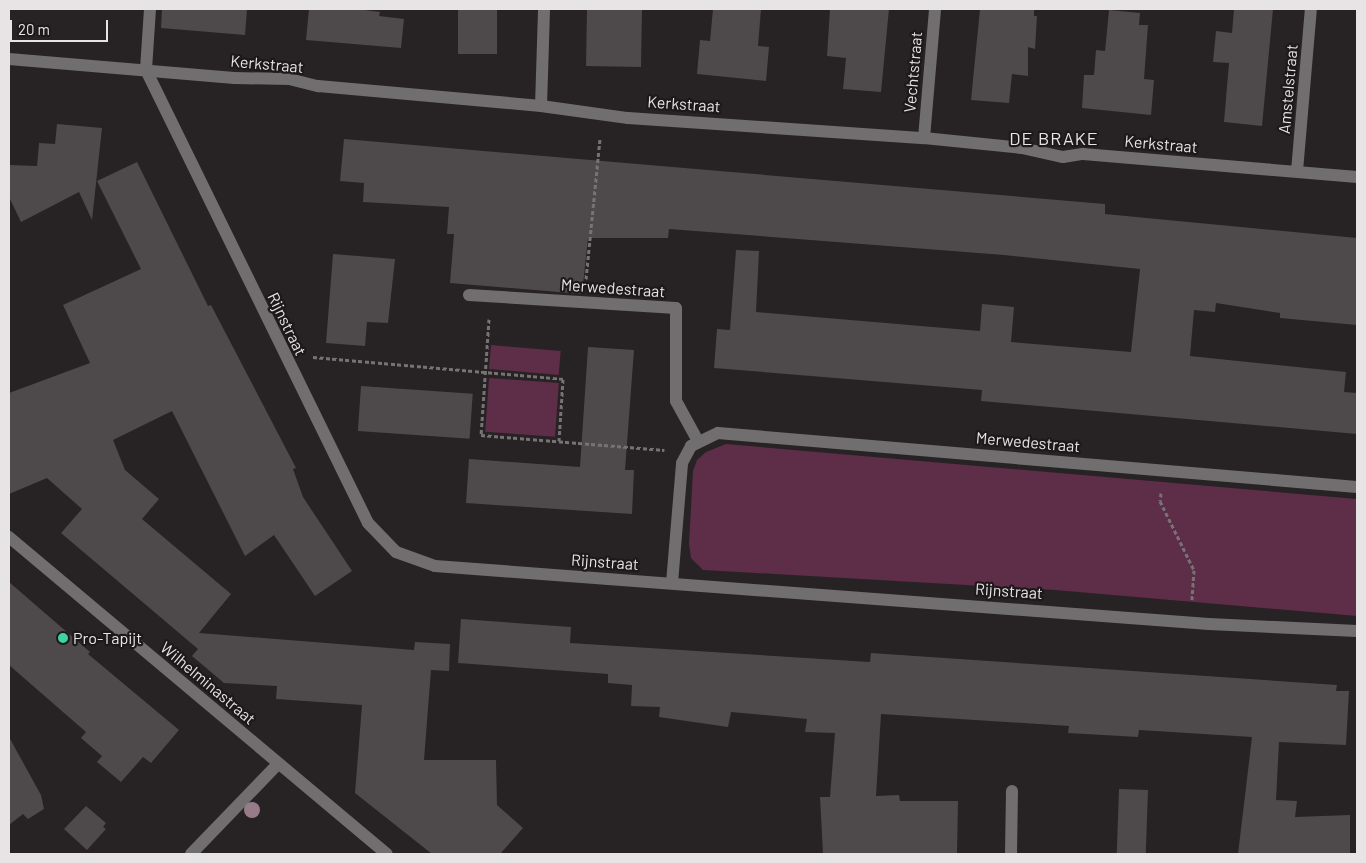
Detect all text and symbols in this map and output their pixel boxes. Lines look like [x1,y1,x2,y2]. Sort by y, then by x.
scale bar [12,10,110,42]
text: 20 m [18,20,50,38]
street label: Vechtstraat [900,31,926,113]
street label: Amstelstraat [1275,43,1301,135]
street label: Kerkstraat [230,51,304,77]
street label: Kerkstraat [647,92,721,116]
district label: DE BRAKE [1008,127,1100,149]
street label: Kerkstraat [1124,131,1198,157]
street label: Merwedestraat [560,275,666,301]
street label: Rijnstraat [264,289,310,359]
street label: Merwedestraat [975,428,1081,456]
street label: Rijnstraat [571,550,639,574]
street label: Rijnstraat [975,579,1043,603]
place label: Pro-Tapijt [73,628,142,648]
marker: Pro-Tapijt [57,632,69,644]
street label: Wilhelminastraat [157,638,259,728]

